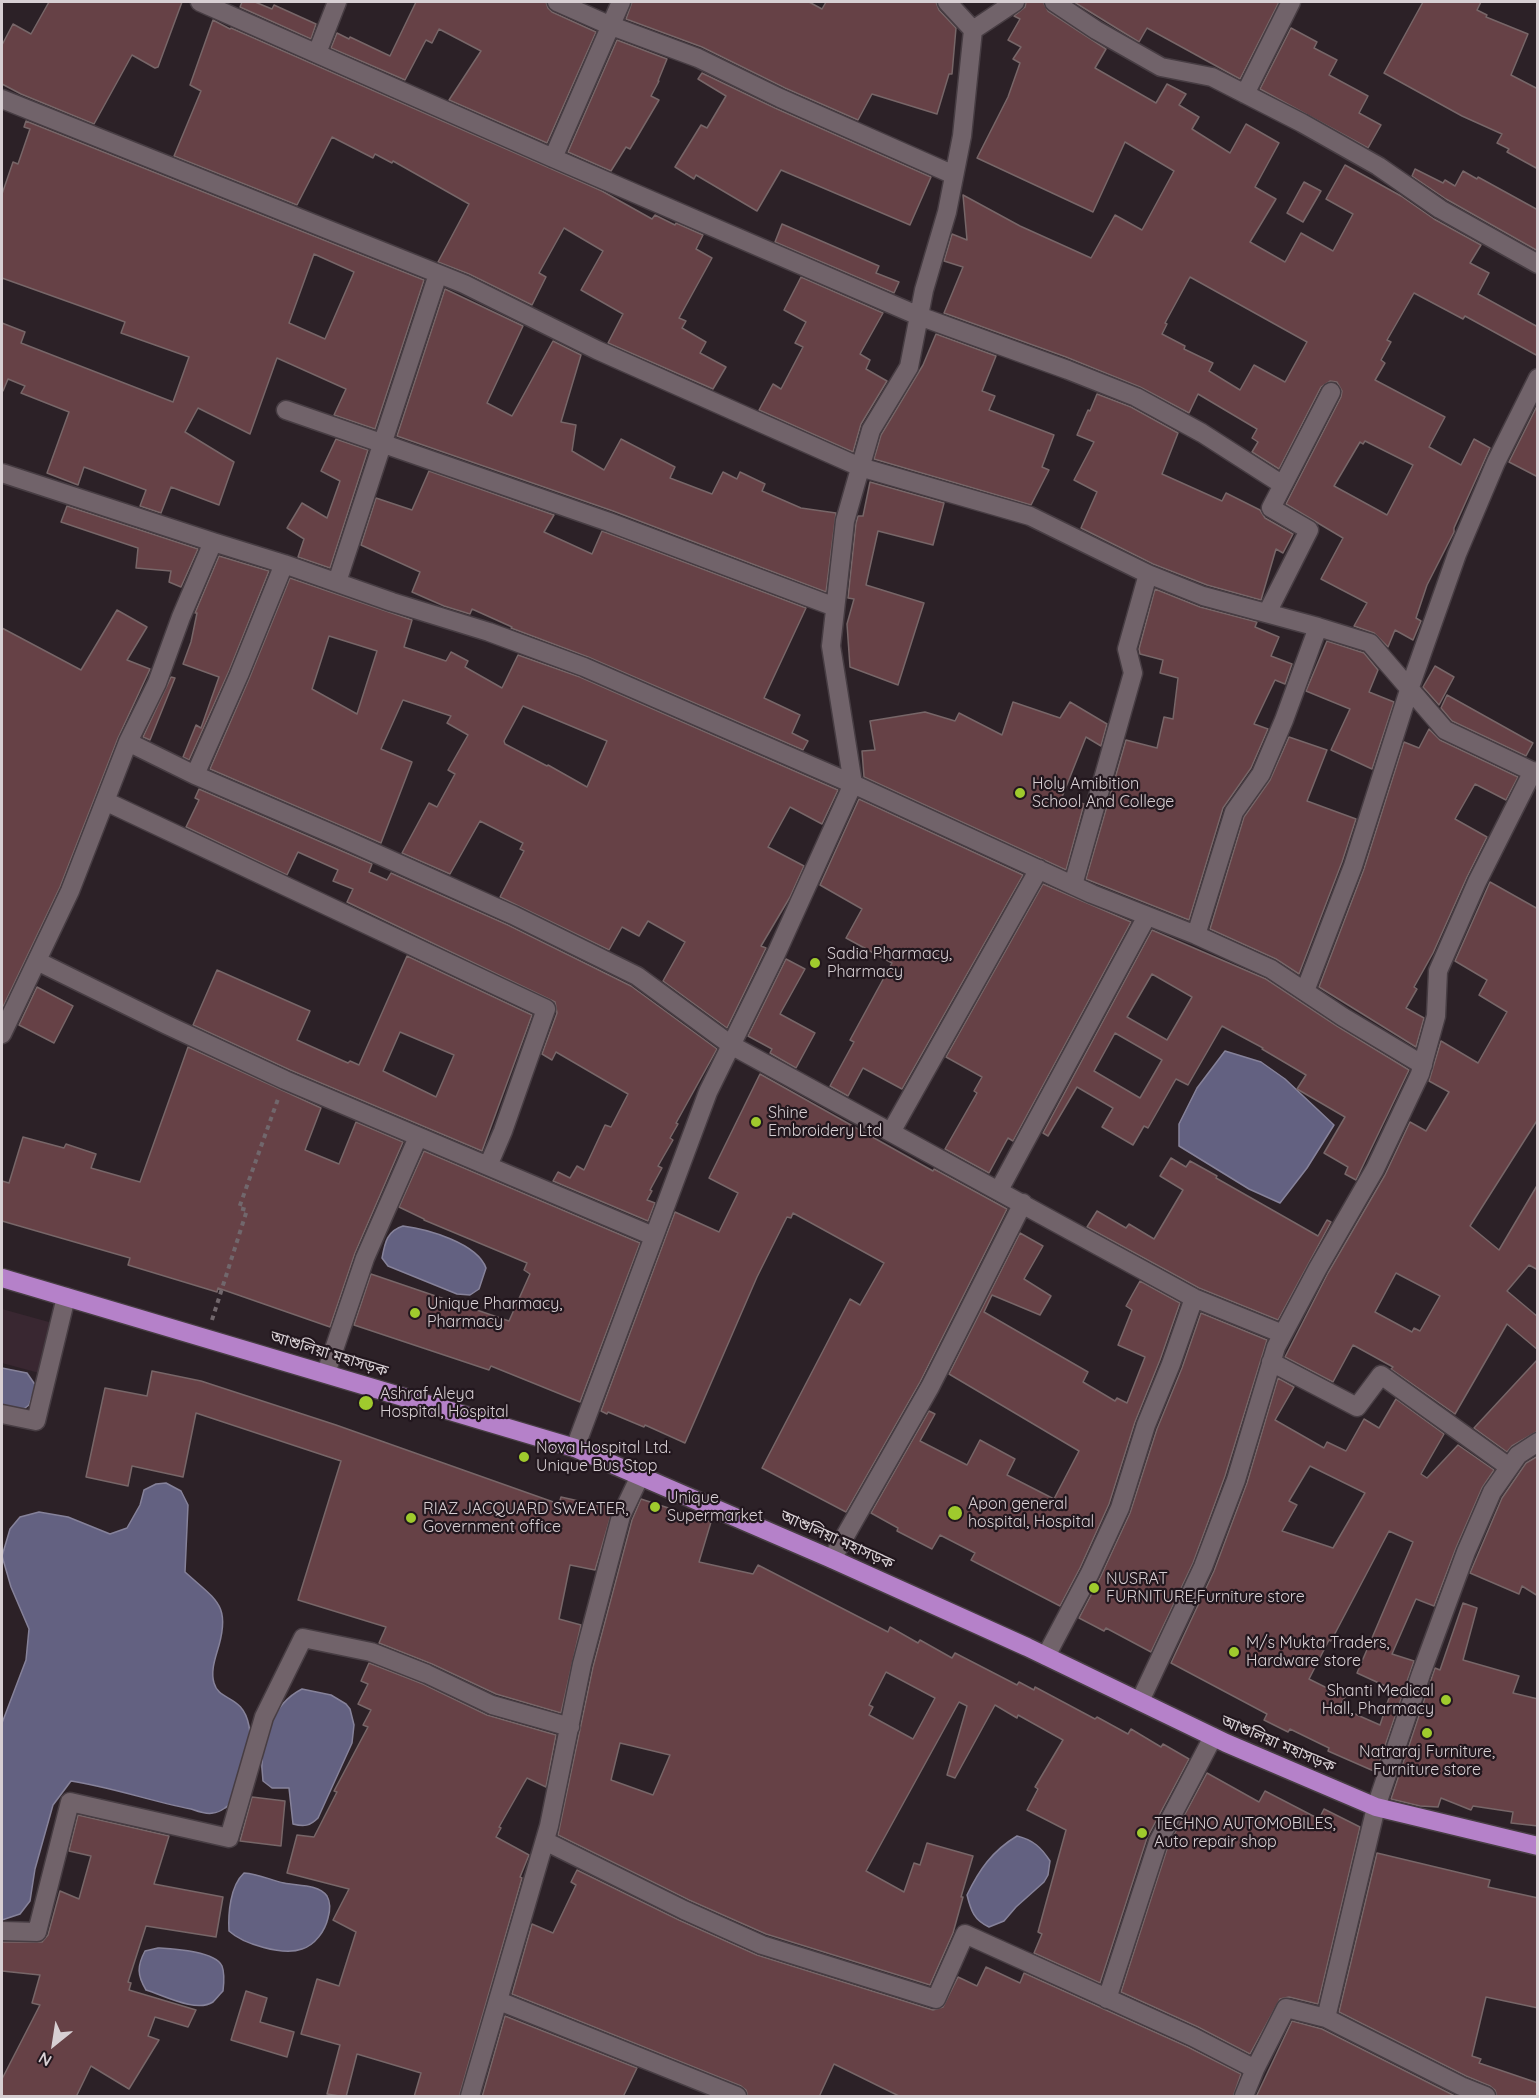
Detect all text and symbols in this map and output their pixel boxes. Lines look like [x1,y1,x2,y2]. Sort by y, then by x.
place label: Holy Amibition School And College [1032,774,1174,812]
marker: Holy Amibition School And College [1013,786,1027,800]
place label: Sadia Pharmacy, Pharmacy [827,944,952,982]
marker: Sadia Pharmacy, Pharmacy [808,956,822,970]
place label: Shine Embroidery Ltd [768,1103,882,1141]
marker: Shine Embroidery Ltd [749,1115,763,1129]
place label: Unique Pharmacy, Pharmacy [427,1294,563,1332]
marker: Unique Pharmacy, Pharmacy [408,1306,422,1320]
street label: আশুলিয়া মহাসড়ক [268,1327,390,1381]
place label: Ashraf Aleya Hospital, Hospital [380,1384,509,1422]
marker: Ashraf Aleya Hospital, Hospital [357,1394,375,1412]
place label: Nova Hospital Ltd. Unique Bus Stop [536,1438,671,1476]
marker: Nova Hospital Ltd. Unique Bus Stop [517,1450,531,1464]
place label: Unique Supermarket [667,1488,763,1526]
place label: Apon general hospital, Hospital [968,1494,1094,1532]
place label: RIAZ JACQUARD SWEATER, Government office [423,1499,629,1537]
marker: Unique Supermarket [648,1500,662,1514]
marker: Apon general hospital, Hospital [946,1504,964,1522]
street label: আশুলিয়া মহাসড়ক [777,1506,897,1574]
marker: RIAZ JACQUARD SWEATER, Government office [404,1511,418,1525]
place label: NUSRAT FURNITURE,Furniture store [1106,1569,1305,1607]
marker: NUSRAT FURNITURE,Furniture store [1087,1581,1101,1595]
place label: M/s Mukta Traders, Hardware store [1246,1633,1390,1671]
marker: M/s Mukta Traders, Hardware store [1227,1645,1241,1659]
place label: Shanti Medical Hall, Pharmacy [1322,1681,1434,1719]
marker: Shanti Medical Hall, Pharmacy [1439,1693,1453,1707]
street label: আশুলিয়া মহাসড়ক [1218,1711,1338,1777]
marker: Natraraj Furniture, Furniture store [1420,1726,1434,1740]
place label: Natraraj Furniture, Furniture store [1359,1742,1495,1780]
place label: TECHNO AUTOMOBILES, Auto repair shop [1154,1814,1336,1852]
marker: TECHNO AUTOMOBILES, Auto repair shop [1135,1826,1149,1840]
north arrow [24,2014,84,2074]
text: N [35,2048,55,2071]

